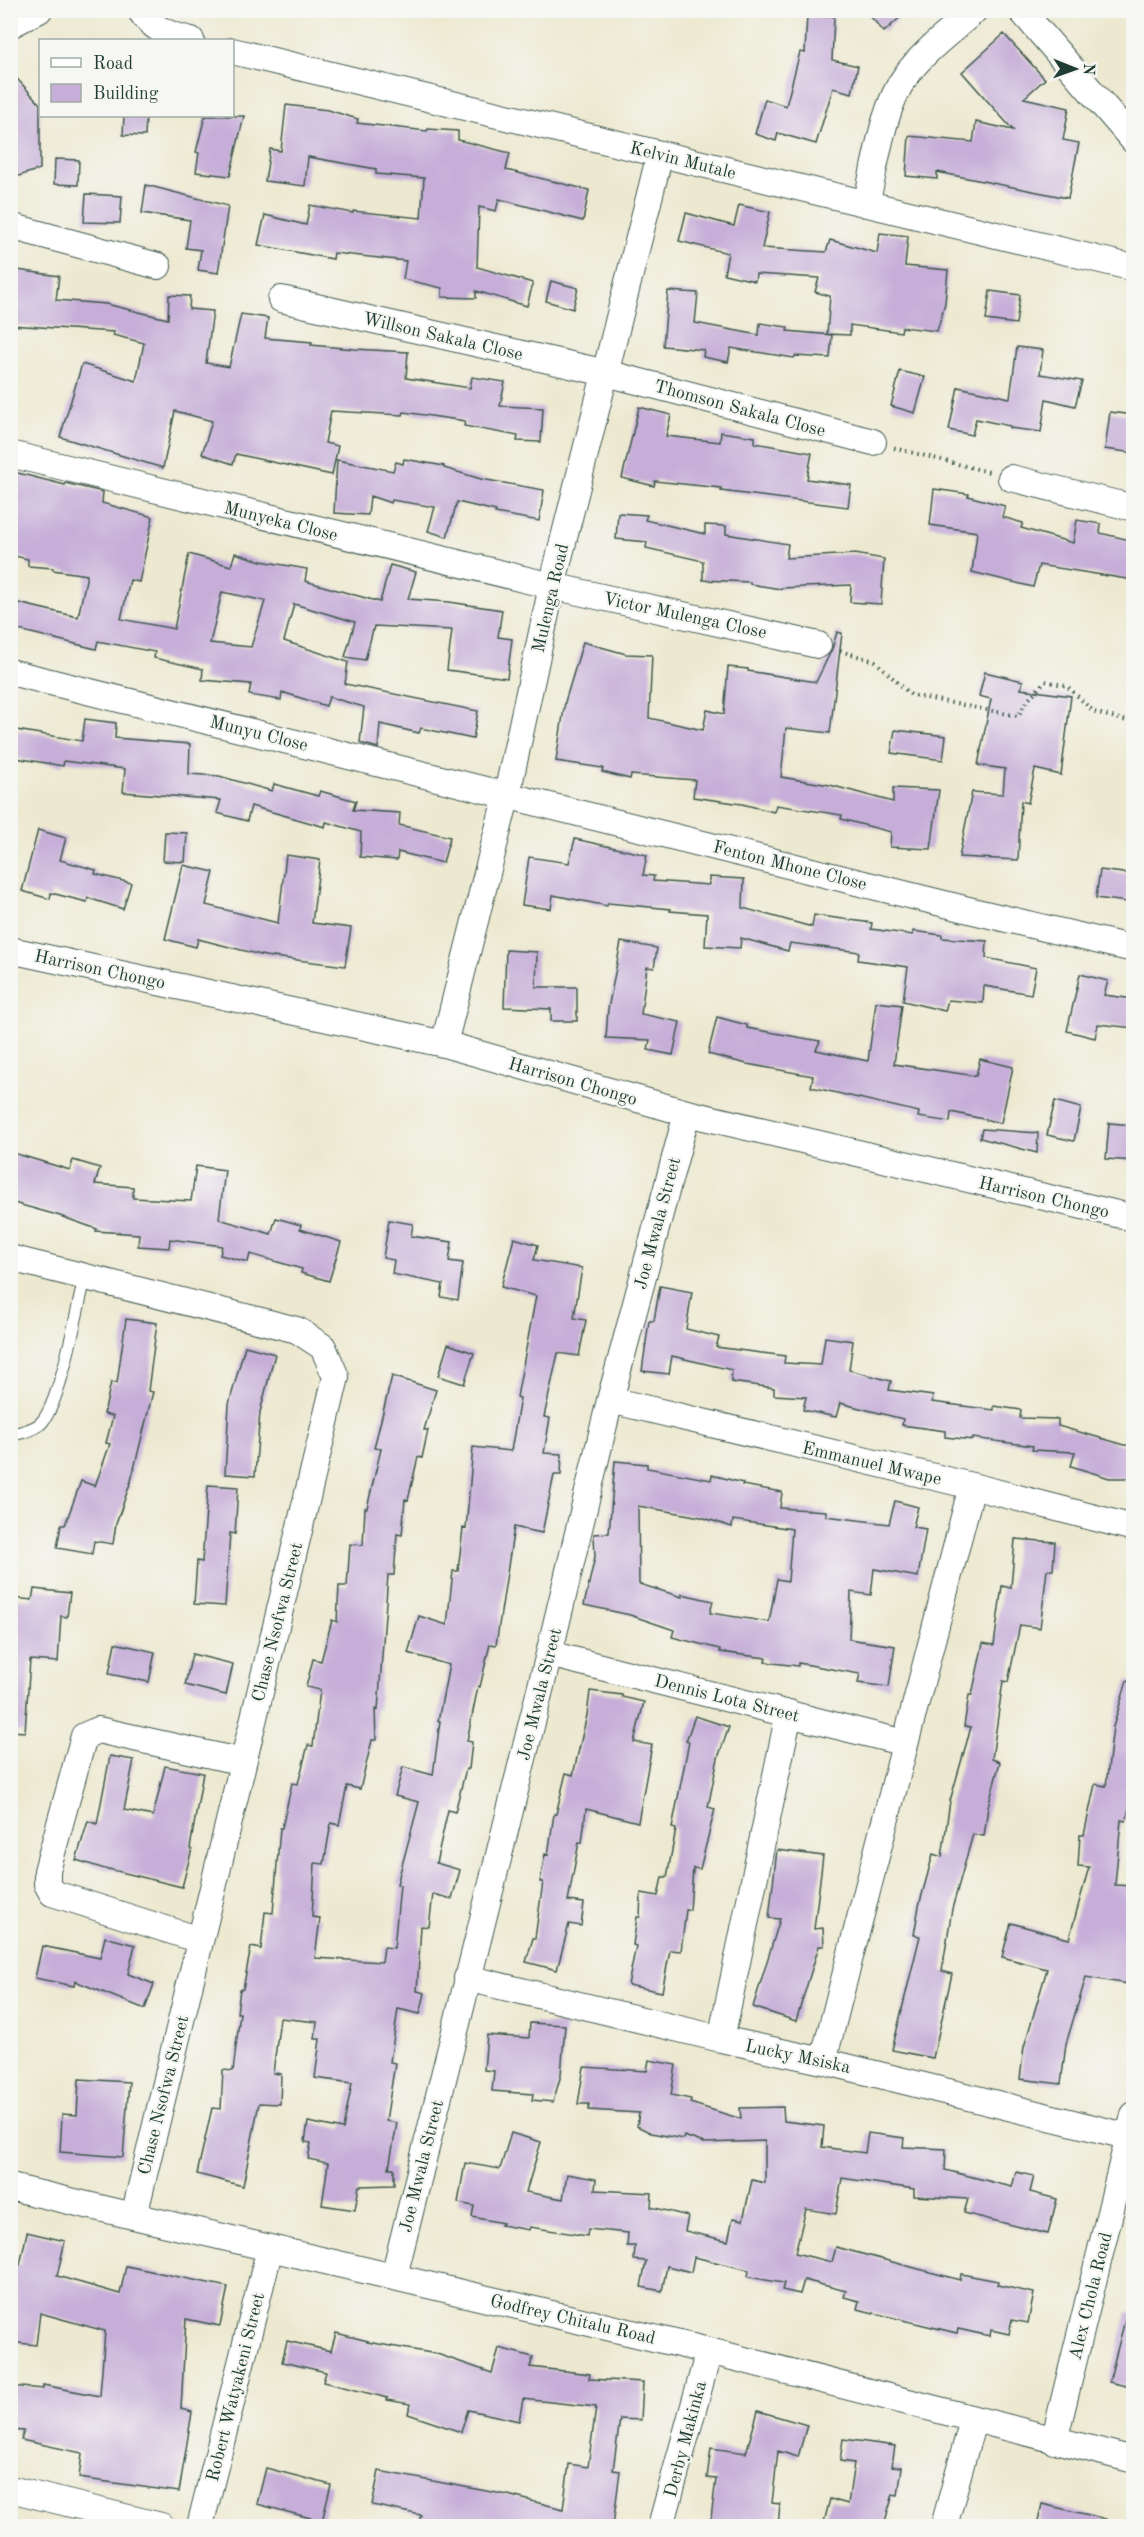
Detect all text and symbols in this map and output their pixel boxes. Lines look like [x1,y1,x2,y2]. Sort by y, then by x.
legend [39,39,234,117]
north arrow [1045,39,1105,99]
text: Road [93,55,133,73]
text: N [1080,63,1096,76]
text: Building [93,85,159,103]
street label: Kelvin Mutale [628,139,738,183]
street label: Willson Sakala Close [361,310,524,364]
street label: Thomson Sakala Close [652,377,827,440]
street label: Munyeka Close [222,499,340,545]
street label: Mulenga Road [530,542,572,654]
street label: Victor Mulenga Close [601,590,768,642]
street label: Munyu Close [208,713,310,755]
street label: Fenton Mhone Close [711,838,868,894]
street label: Harrison Chongo [33,947,167,993]
street label: Harrison Chongo [506,1055,639,1109]
street label: Joe Mwala Street [632,1155,684,1291]
street label: Harrison Chongo [977,1174,1111,1222]
street label: Emmanuel Mwape [800,1439,943,1489]
street label: Chase Nsofwa Street [249,1541,306,1704]
street label: Joe Mwala Street [515,1626,565,1762]
street label: Dennis Lota Street [653,1672,801,1726]
street label: Chase Nsofwa Street [135,2014,192,2177]
street label: Lucky Msiska [743,2037,852,2077]
street label: Joe Mwala Street [397,2098,447,2234]
street label: Alex Chola Road [1066,2231,1116,2362]
street label: Robert Watyakeni Street [204,2291,268,2483]
street label: Godfrey Chitalu Road [488,2292,657,2348]
street label: Derby Makinka [662,2379,710,2499]

